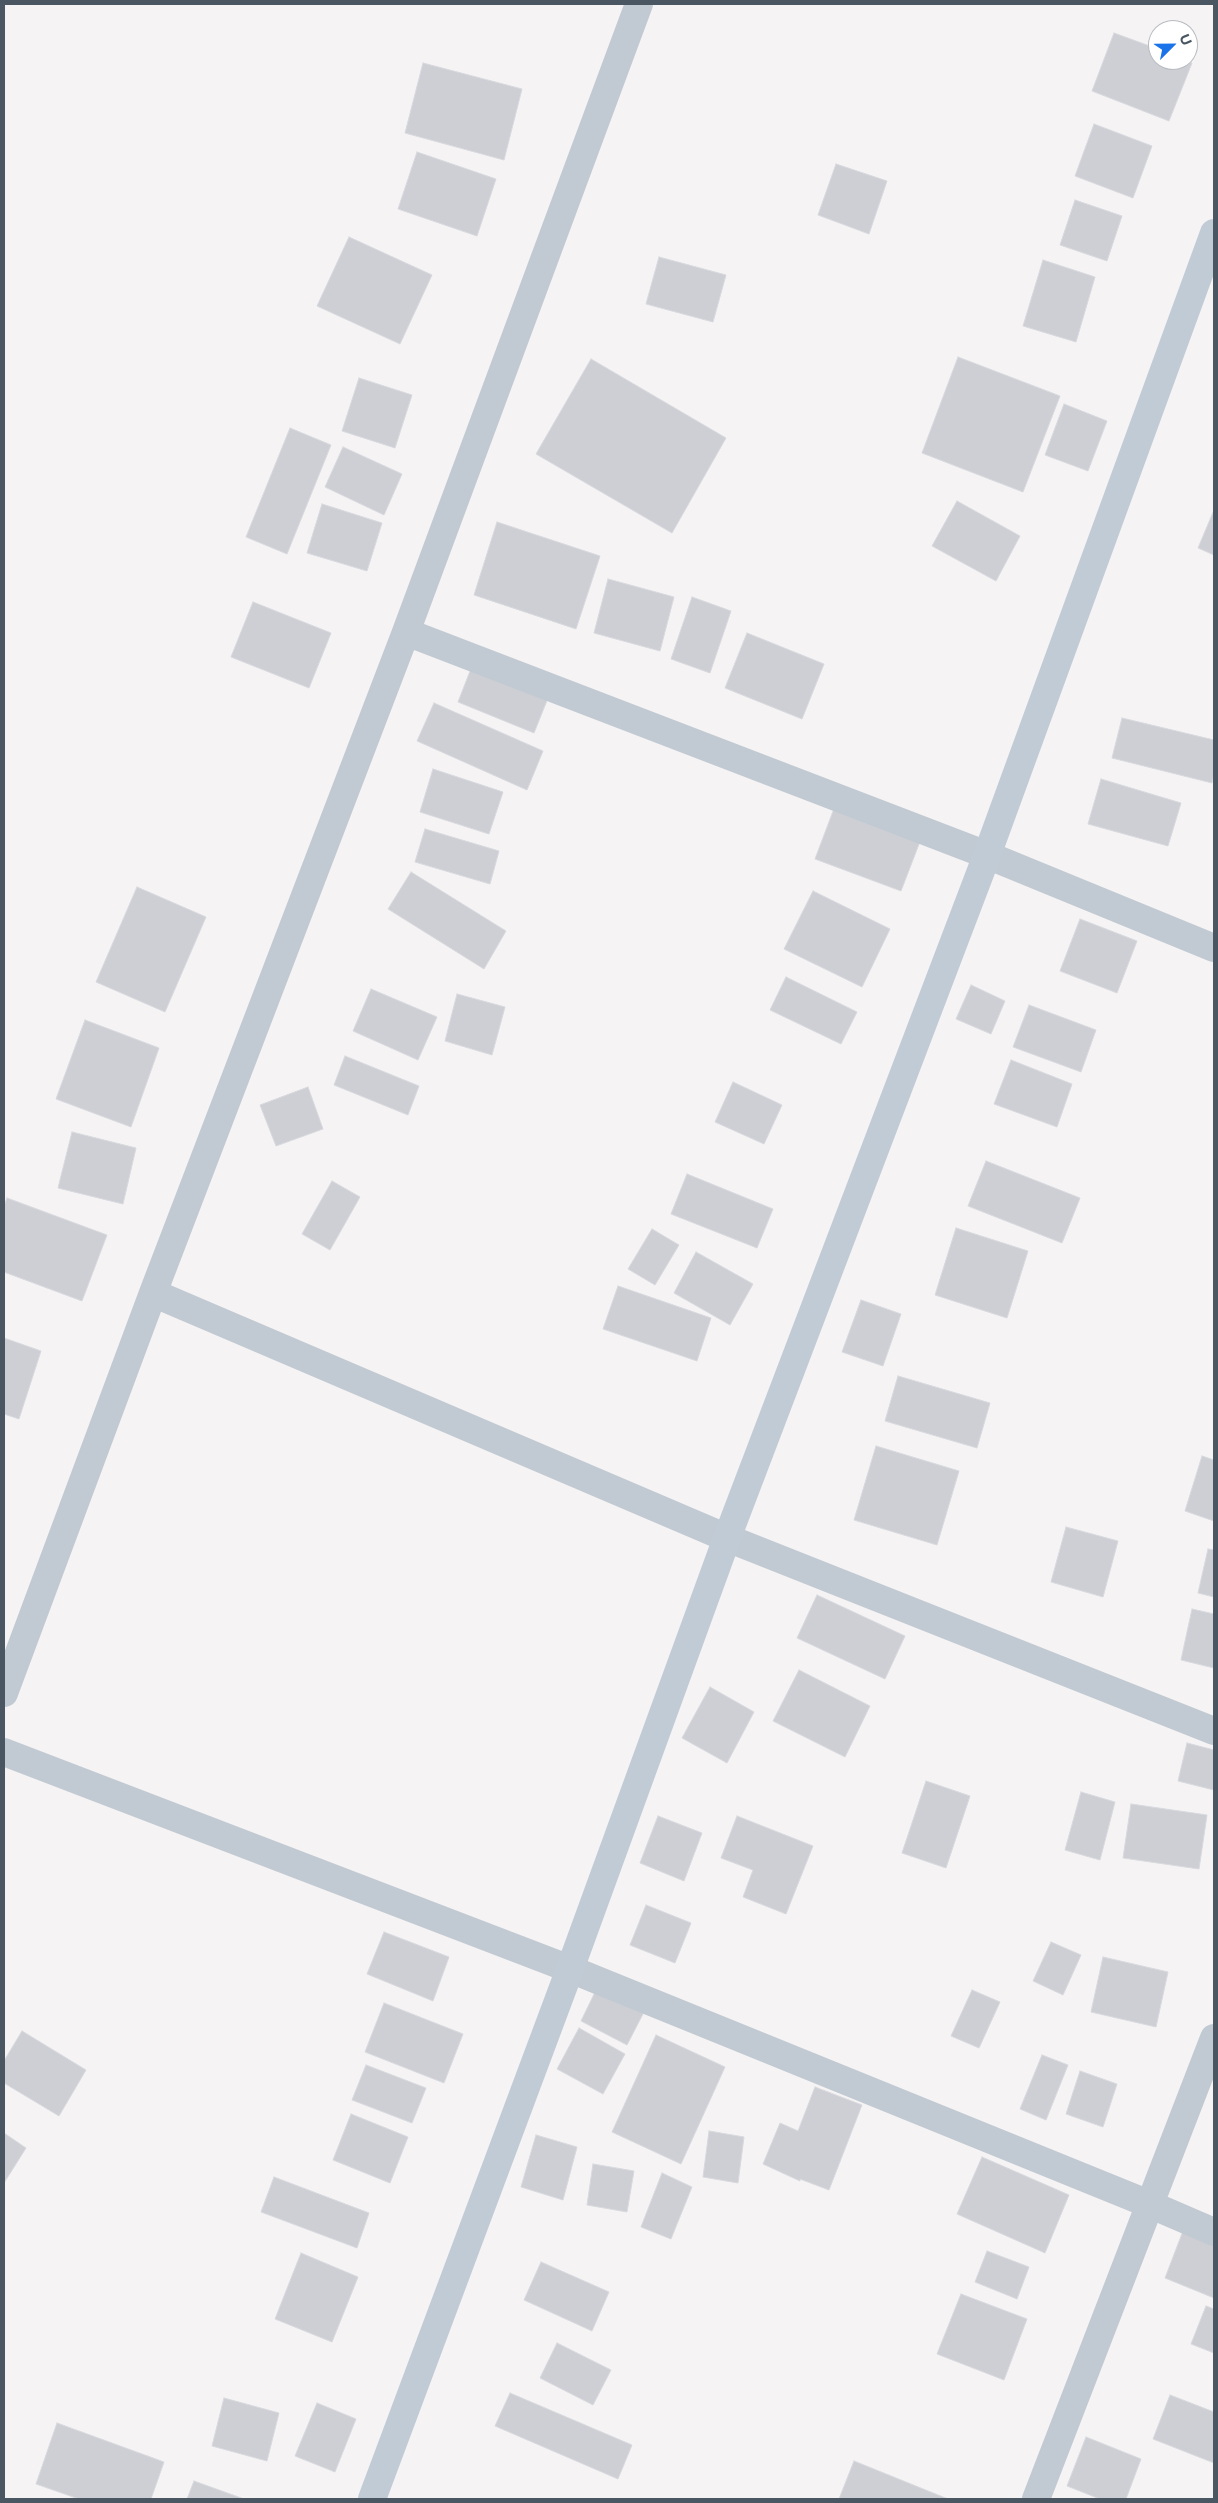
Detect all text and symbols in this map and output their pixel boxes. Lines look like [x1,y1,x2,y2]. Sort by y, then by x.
north arrow [1148,20,1198,70]
text: U [1175,31,1196,48]

